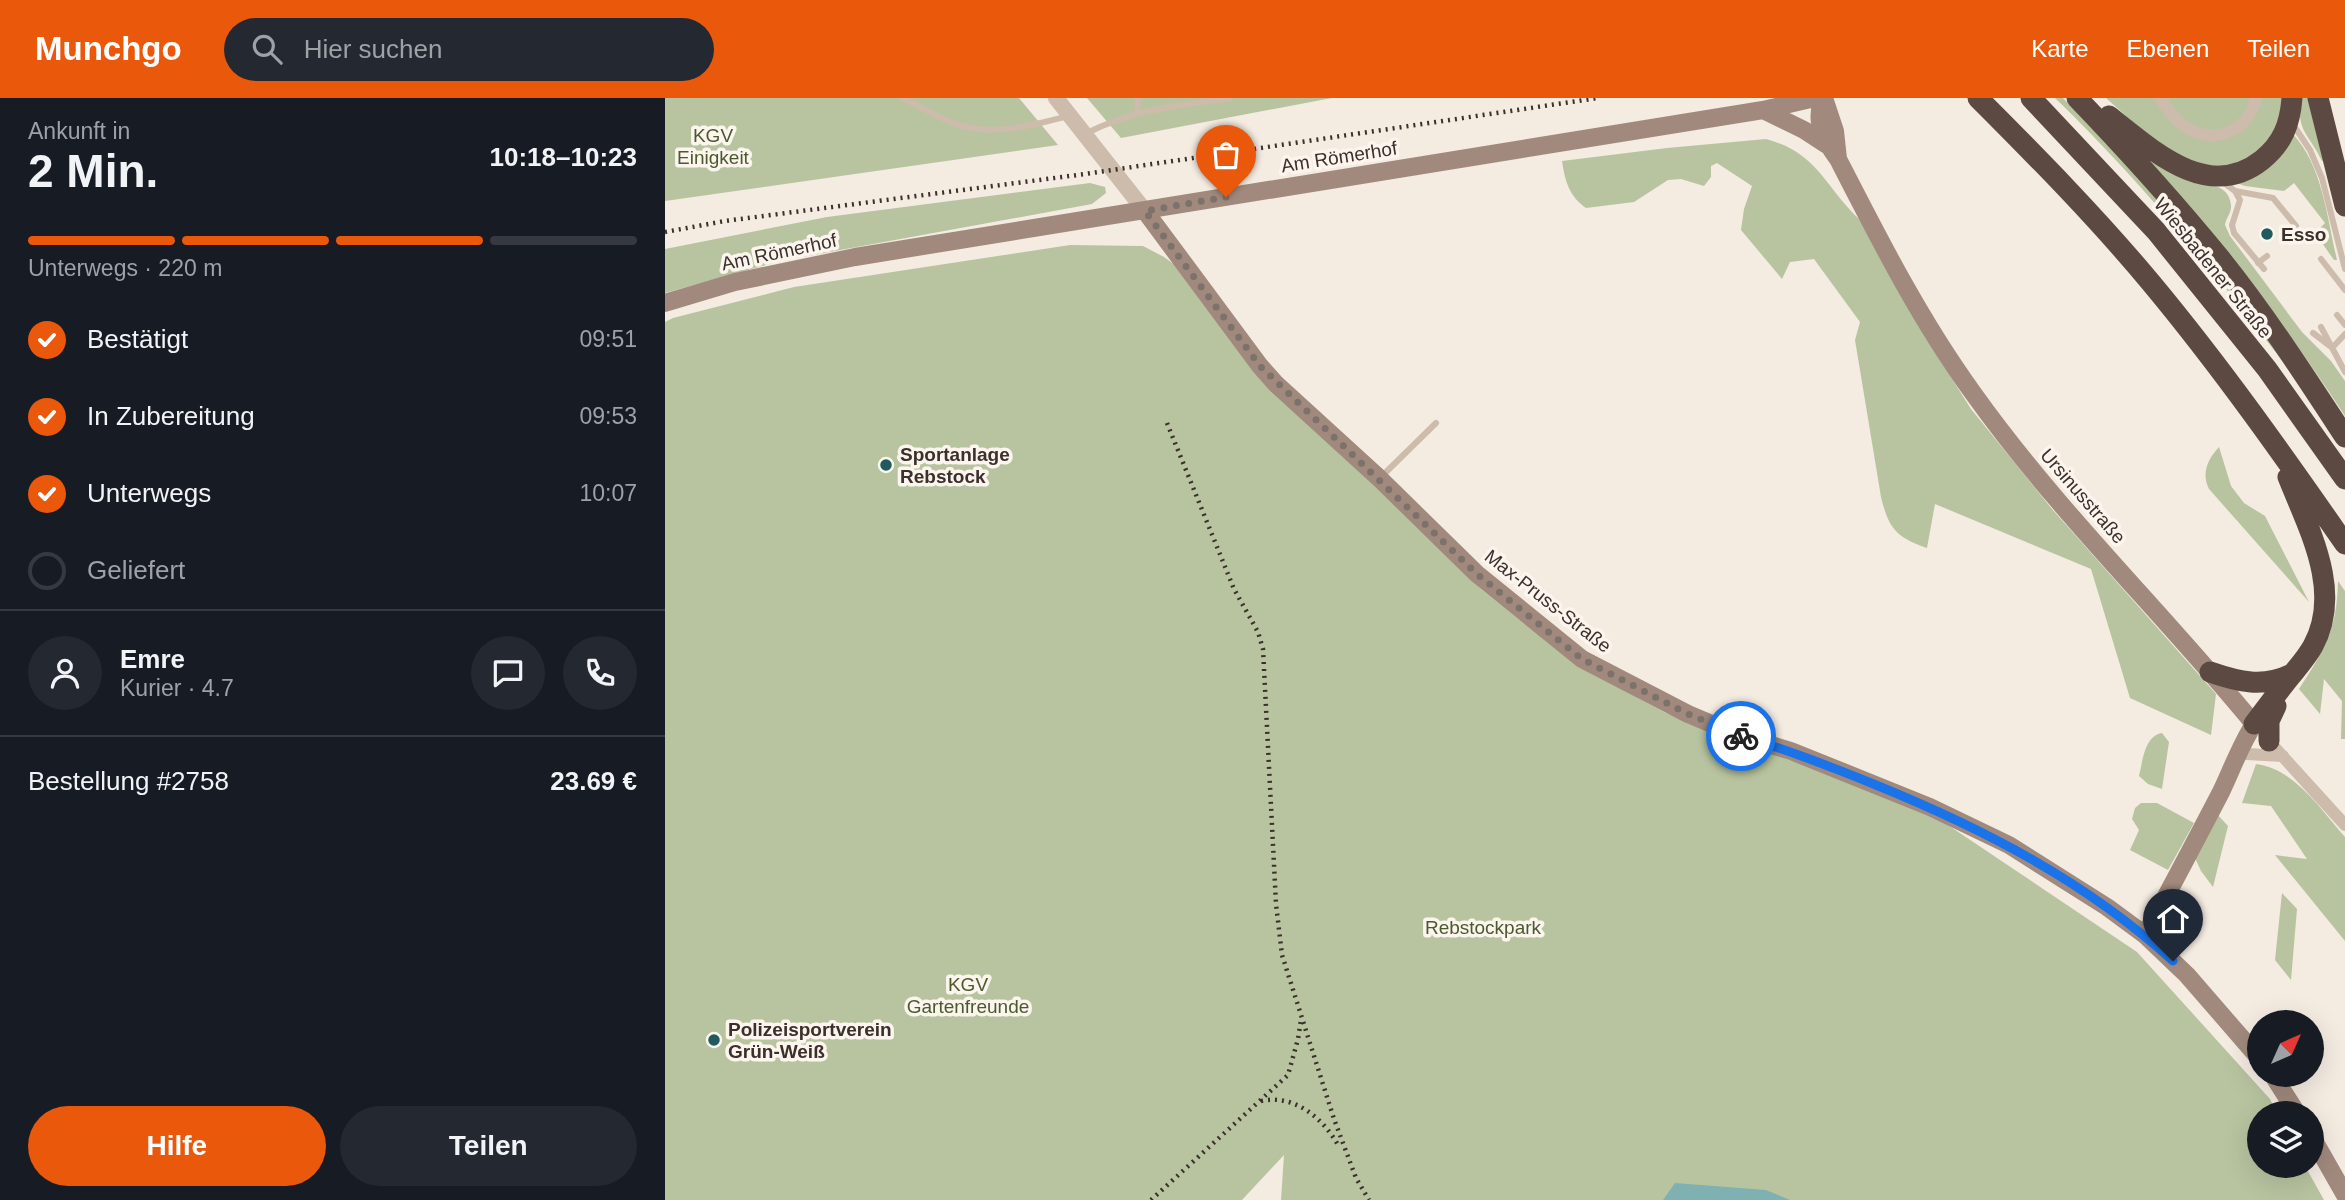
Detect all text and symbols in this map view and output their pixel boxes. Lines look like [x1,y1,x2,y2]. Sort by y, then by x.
search box [224,18,714,81]
text: Munchgo [35,30,182,67]
icon: search [248,30,286,68]
text: Hier suchen [304,34,442,64]
text: Karte [2031,35,2089,62]
text: Ebenen [2127,35,2209,62]
text: Teilen [2247,35,2310,62]
text: Ankunft in [28,118,130,144]
park label: KGV Einigkeit [677,125,750,168]
pin [1196,125,1256,197]
icon: bag [1207,136,1245,174]
street label: Am Römerhof [1279,137,1399,177]
text: 10:18–10:23 [490,142,637,172]
text: 2 Min. [28,145,158,197]
street label: Wiesbadener Straße [2150,194,2276,342]
place label: Esso [2281,224,2326,245]
marker: Esso [2259,226,2275,242]
street label: Am Römerhof [719,229,839,274]
text: Unterwegs · 220 m [28,255,222,281]
icon: check [28,321,66,359]
text: Bestätigt [87,324,188,354]
text: 09:51 [579,326,637,352]
icon: check [28,398,66,436]
text: In Zubereitung [87,401,255,431]
text: 09:53 [579,403,637,429]
place label: Sportanlage Rebstock [900,444,1010,487]
street label: Ursinusstraße [2036,444,2130,548]
marker: Sportanlage Rebstock [878,457,894,473]
icon: check [28,475,66,513]
text: Unterwegs [87,478,211,508]
text: 10:07 [579,480,637,506]
street label: Max-Pruss-Straße [1481,545,1615,657]
text: Geliefert [87,555,185,585]
button: person [28,636,102,710]
button: chat [471,636,545,710]
button: phone [563,636,637,710]
text: Emre [120,644,185,674]
text: Kurier · 4.7 [120,675,234,701]
courier [1706,701,1776,771]
icon: bike [1722,717,1760,755]
text: Bestellung #2758 [28,766,229,796]
text: 23.69 € [550,766,637,796]
pin [2143,889,2203,961]
icon: home [2154,900,2192,938]
park label: Rebstockpark [1425,917,1542,938]
park label: KGV Gartenfreunde [907,974,1029,1017]
north arrow [2247,1010,2324,1087]
map controls [2247,1010,2324,1178]
place label: Polizeisportverein Grün-Weiß [728,1019,892,1062]
marker: Polizeisportverein Grün-Weiß [706,1032,722,1048]
button: layers [2247,1101,2324,1178]
button: Hilfe [28,1106,326,1186]
button: Teilen [340,1106,637,1186]

